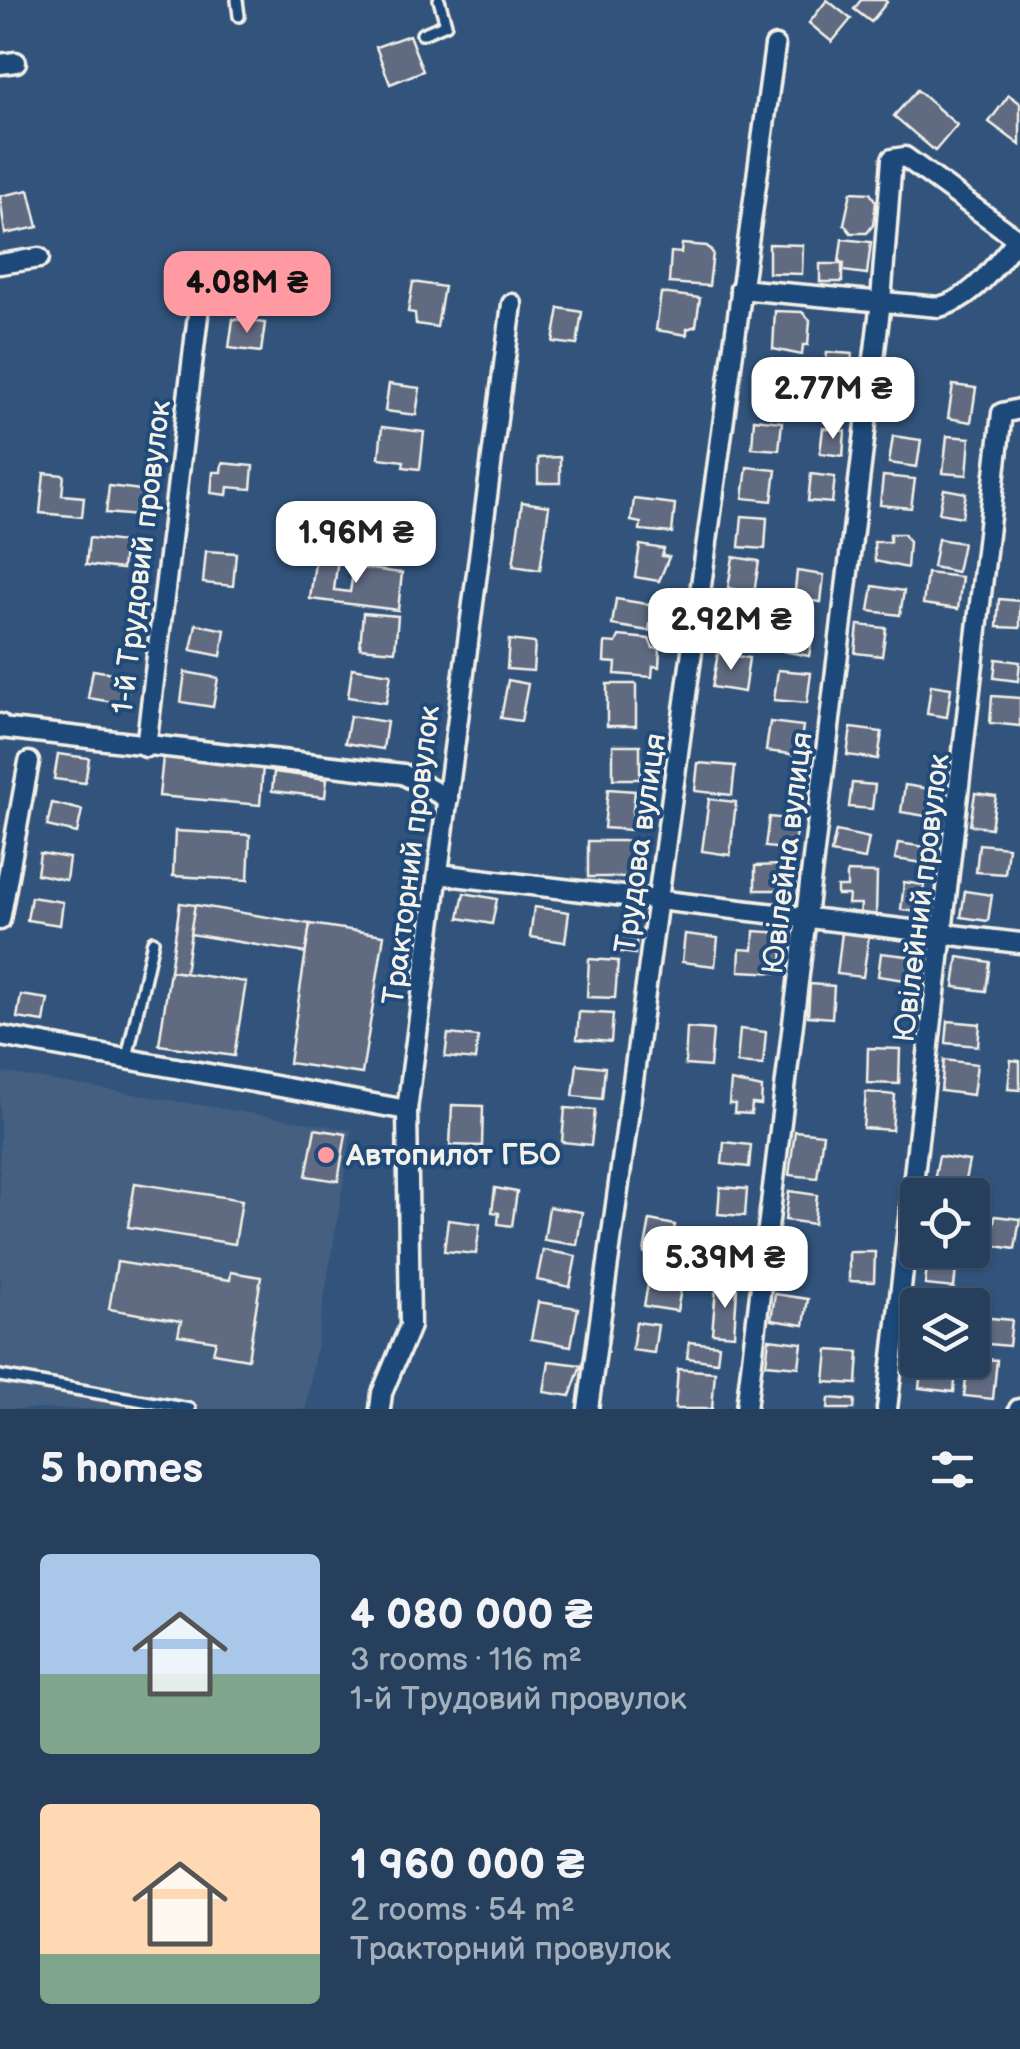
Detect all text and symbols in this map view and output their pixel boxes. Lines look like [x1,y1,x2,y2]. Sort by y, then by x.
pin: 4.08M ₴ [155,251,339,336]
text: 4.08M ₴ [186,264,308,303]
pin: 2.77M ₴ [741,357,925,442]
text: 2.77M ₴ [773,370,893,409]
street label: 1-й Трудовий провулок [105,398,179,716]
pin: 1.96M ₴ [264,501,448,586]
text: 1.96M ₴ [298,514,414,553]
pin: 2.92M ₴ [639,588,823,673]
text: 2.92M ₴ [670,601,792,640]
street label: Тракторний провулок [376,703,448,1007]
street label: Ювілейна вулиця [755,730,821,976]
street label: Трудова вулиця [608,731,674,955]
street label: Ювілейний провулок [886,752,958,1044]
place label: Автопилот ГБО [345,1138,561,1174]
marker: Автопилот ГБО [315,1144,337,1166]
map controls [900,1178,990,1378]
button: locate [900,1178,990,1268]
pin: 5.39M ₴ [633,1226,817,1311]
text: 5.39M ₴ [665,1239,785,1278]
button: layers [900,1288,990,1378]
icon: filters [925,1442,980,1497]
text: 5 homes [40,1444,203,1495]
text: 4 080 000 ₴ [350,1590,593,1641]
icon: home [120,1594,240,1714]
text: 3 rooms · 116 m² [350,1641,582,1680]
text: 1-й Трудовий провулок [350,1680,687,1719]
text: 1 960 000 ₴ [350,1840,584,1891]
icon: home [120,1844,240,1964]
text: 2 rooms · 54 m² [350,1891,575,1930]
text: Тракторний провулок [350,1930,671,1969]

